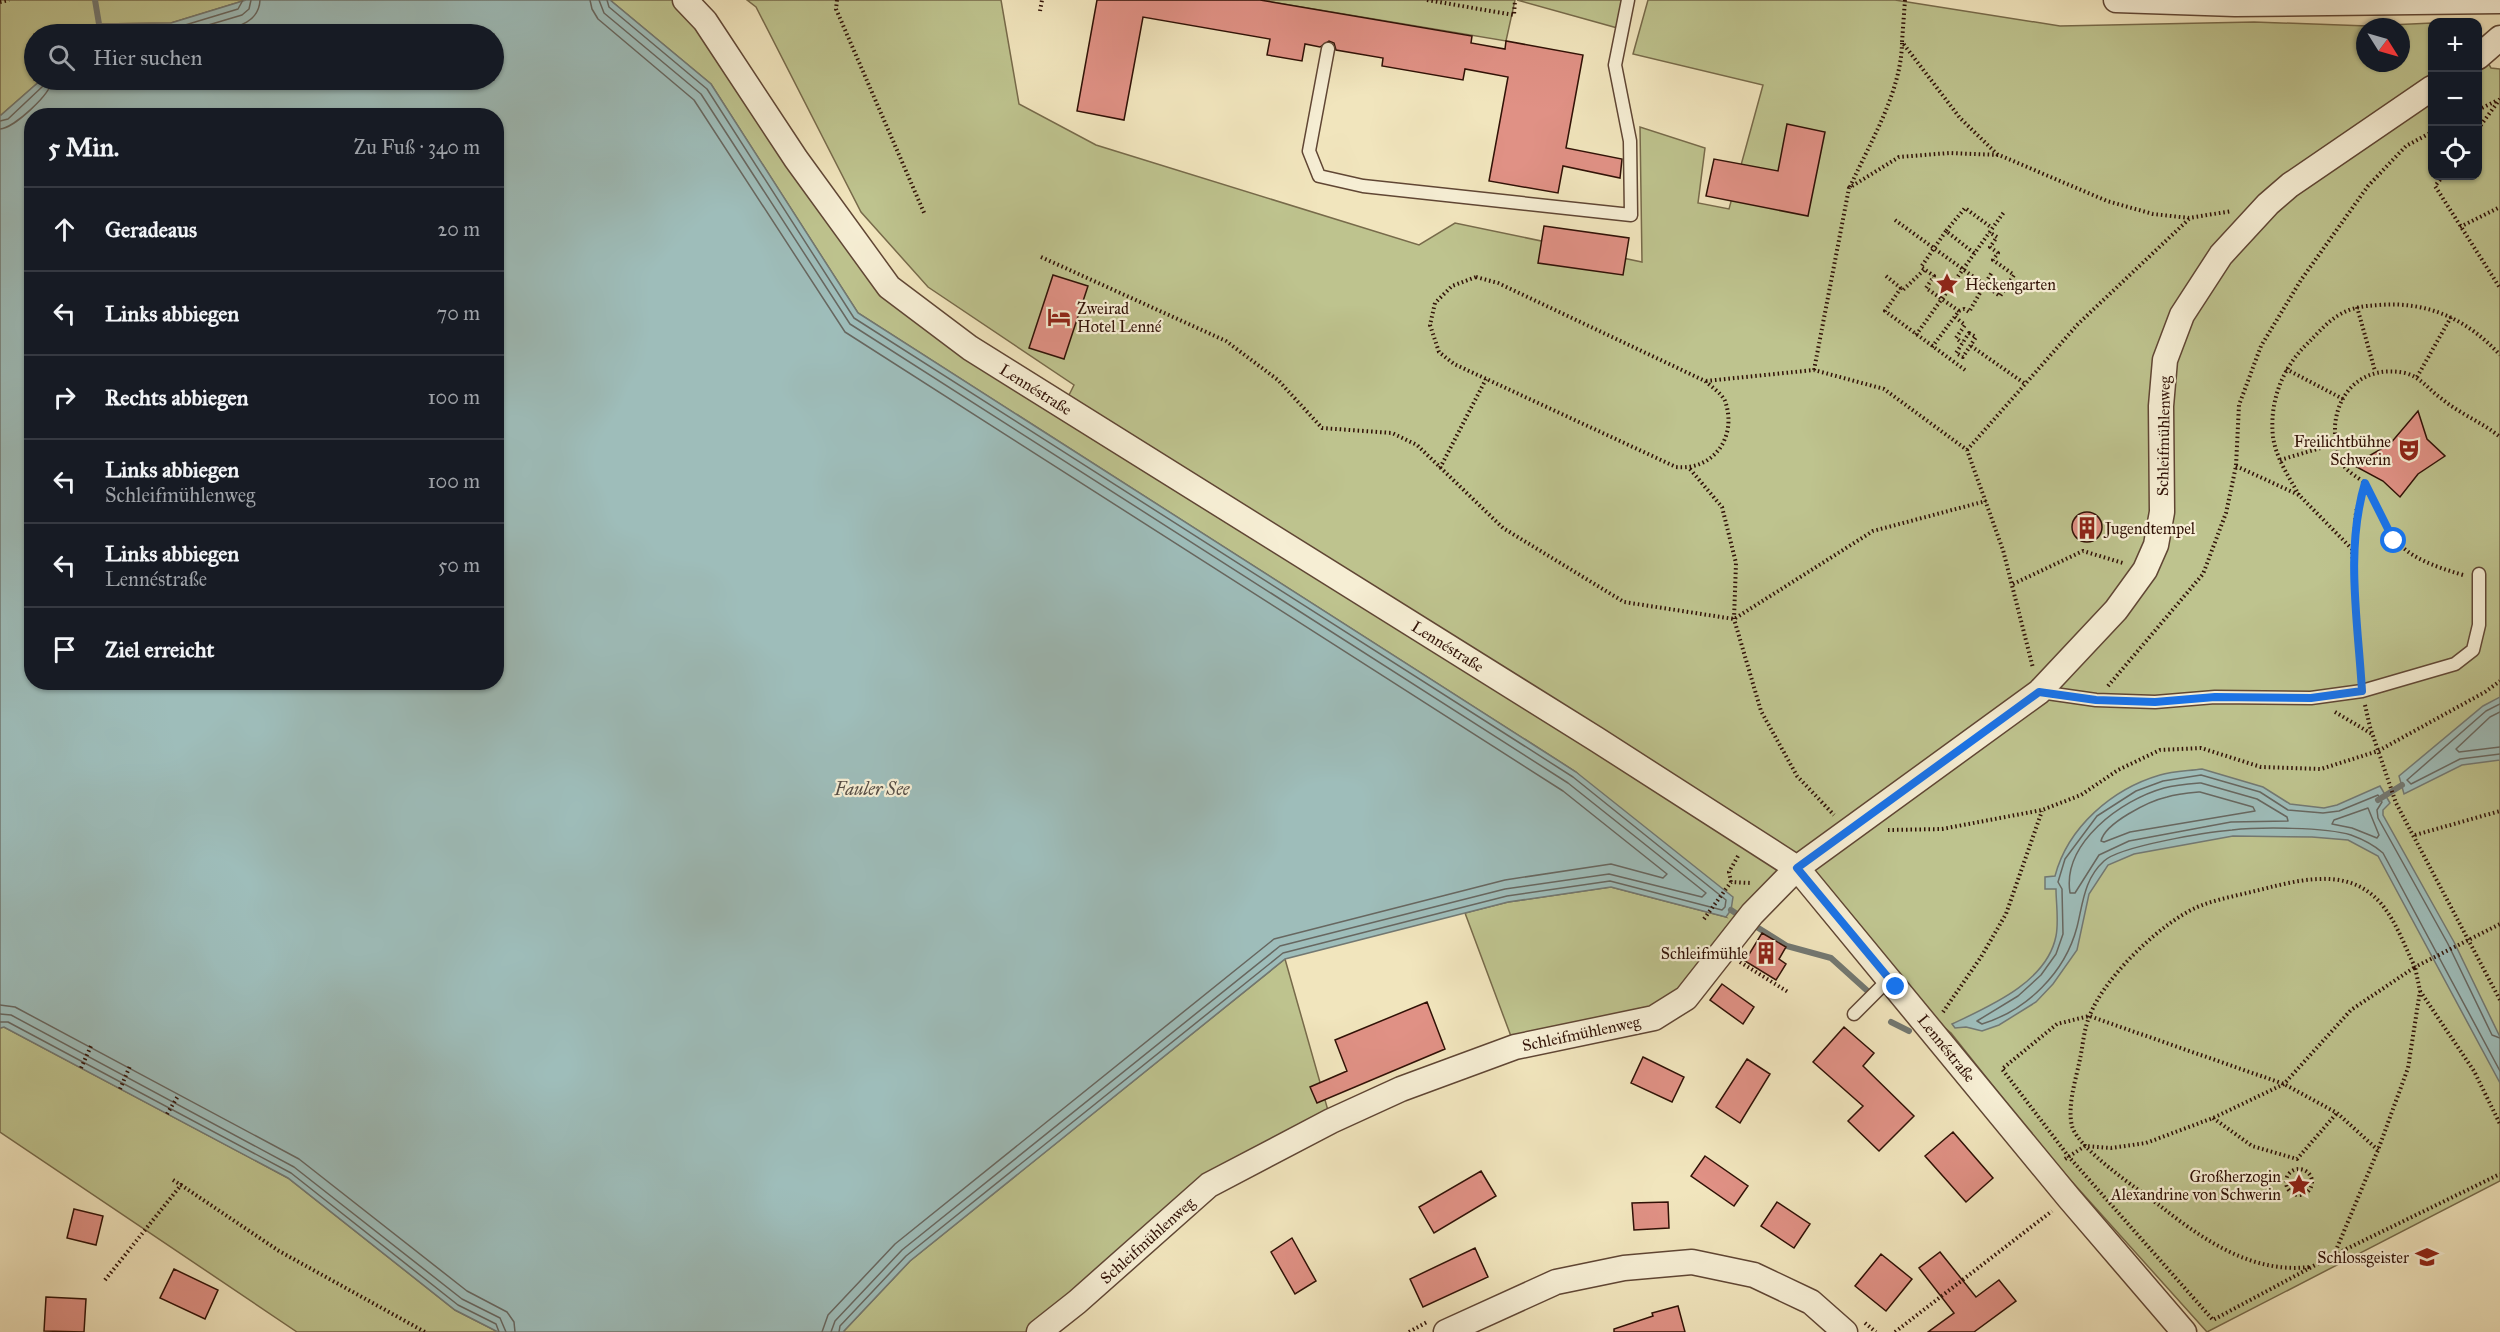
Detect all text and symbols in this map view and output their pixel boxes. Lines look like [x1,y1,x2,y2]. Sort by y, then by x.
north arrow [2356,18,2410,72]
map controls [2428,18,2482,180]
button: + [2428,18,2482,72]
search box [24,24,504,90]
icon: search [45,41,78,74]
text: Hier suchen [93,44,202,71]
button: − [2428,72,2482,126]
button: locate [2428,126,2482,180]
text: 5 Min. [48,131,119,163]
text: Zu Fuß · 340 m [354,135,480,159]
icon: ahead [48,213,81,246]
text: Geradeaus [105,216,197,243]
text: 20 m [437,217,480,241]
place icon: Heckengarten [1934,271,1960,297]
place label: Heckengarten [1965,275,2056,295]
icon: left [48,297,81,330]
place label: Zweirad Hotel Lenné [1077,299,1162,336]
text: Links abbiegen [105,300,239,327]
text: 70 m [437,301,480,325]
hotel icon: Zweirad Hotel Lenné [1046,304,1072,330]
street label: Lennéstraße [996,360,1076,419]
street label: Schleifmühlenweg [2153,375,2175,496]
icon: right [48,381,81,414]
text: Rechts abbiegen [105,384,248,411]
text: 100 m [428,385,480,409]
place label: Freilichtbühne Schwerin [2294,432,2391,469]
theatre icon: Freilichtbühne Schwerin [2396,437,2422,463]
text: Links abbiegen [105,456,239,483]
icon: left [48,465,81,498]
text: 100 m [428,469,480,493]
text: Schleifmühlenweg [105,483,255,507]
building icon: Jugendtempel [2074,515,2100,541]
place label: Jugendtempel [2103,519,2196,539]
route start [2380,527,2406,553]
text: Links abbiegen [105,540,239,567]
icon: left [48,549,81,582]
text: 50 m [438,553,480,577]
text: Lennéstraße [105,567,207,591]
street label: Lennéstraße [1408,617,1488,676]
icon: arrive [48,633,81,666]
text: Ziel erreicht [105,636,214,663]
water label: Fauler See [833,778,911,800]
building icon: Schleifmühle [1753,940,1779,966]
place label: Schleifmühle [1661,944,1748,963]
route end [1882,973,1908,999]
street label: Lennéstraße [1914,1011,1980,1086]
street label: Schleifmühlenweg [1520,1012,1643,1056]
place label: Großherzogin Alexandrine von Schwerin [2110,1167,2281,1204]
place icon: Großherzogin Alexandrine von Schwerin [2286,1172,2312,1198]
street label: Schleifmühlenweg [1096,1193,1199,1288]
school or university icon: Schlossgeister [2414,1244,2440,1270]
place label: Schlossgeister [2317,1248,2409,1268]

